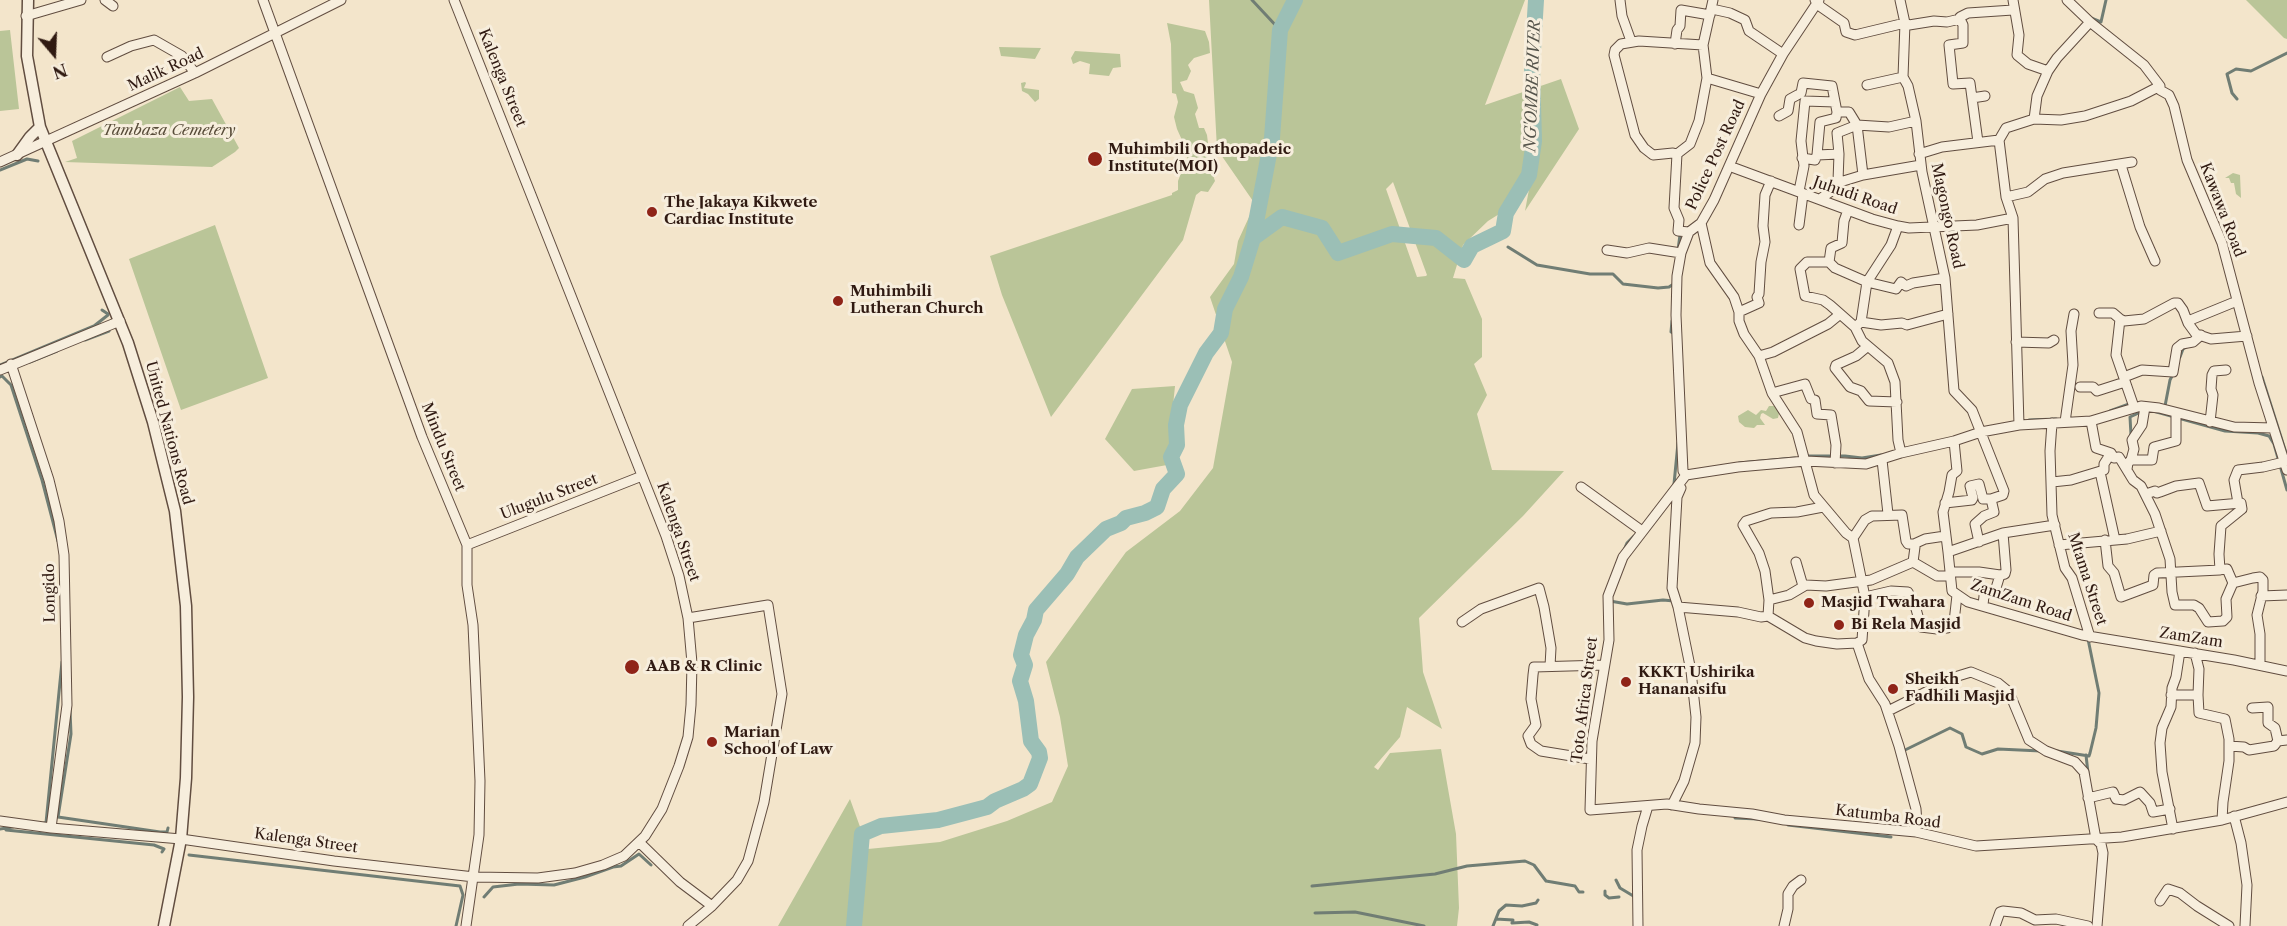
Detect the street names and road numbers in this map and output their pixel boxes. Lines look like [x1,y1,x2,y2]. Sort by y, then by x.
street label: Kalenga Street [474,26,530,130]
street label: Malik Road [125,45,207,95]
street label: Police Post Road [1683,97,1749,213]
street label: Kawawa Road [2196,160,2248,260]
street label: Magongo Road [1927,162,1967,270]
street label: Juhudi Road [1811,173,1899,219]
street label: United Nations Road [141,359,197,507]
street label: Mindu Street [417,400,469,494]
street label: Ulugulu Street [498,470,600,524]
street label: Kalenga Street [653,480,703,584]
street label: Mtama Street [2064,530,2110,628]
street label: Longido [40,563,60,623]
street label: ZamZam Road [1968,576,2074,626]
street label: ZamZam [2158,624,2224,652]
street label: Toto Africa Street [1568,636,1602,764]
street label: Katumba Road [1834,802,1942,832]
street label: Kalenga Street [253,825,359,857]

